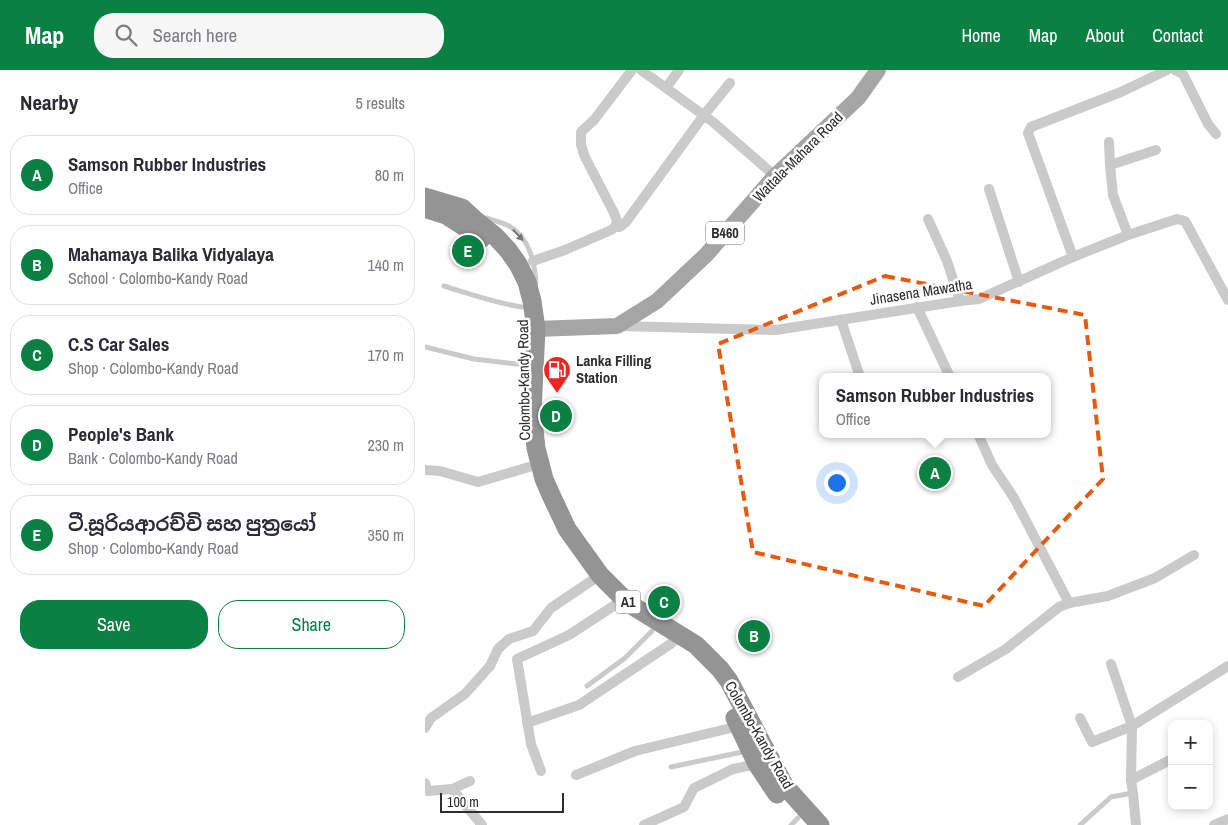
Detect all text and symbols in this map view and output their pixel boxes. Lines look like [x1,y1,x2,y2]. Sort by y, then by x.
search box [94,13,444,58]
text: Map [25,19,64,51]
icon: search [112,21,140,49]
text: Search here [152,22,237,48]
text: Home [961,23,1001,48]
text: Map [1029,23,1058,48]
text: About [1086,23,1124,48]
text: Contact [1152,23,1203,48]
text: Nearby [20,88,78,117]
text: 5 results [355,92,405,114]
street label: Wattala-Mahara Road [748,107,847,206]
text: Samson Rubber Industries [68,151,266,177]
text: A [32,164,42,186]
text: 80 m [375,164,404,186]
text: Office [68,177,103,199]
road number: B460 [706,222,744,244]
one-way arrow [513,229,524,242]
pin: E [452,232,484,270]
text: Mahamaya Balika Vidyalaya [68,241,274,267]
text: B [32,254,42,276]
text: 140 m [368,254,404,276]
text: School · Colombo-Kandy Road [68,267,248,289]
street label: Jinasena Mawatha [868,273,974,310]
street label: Colombo-Kandy Road [512,319,535,441]
text: C.S Car Sales [68,331,169,357]
text: C [32,344,42,366]
text: 170 m [368,344,404,366]
place label: Lanka Filling Station [576,350,652,388]
fuel station icon: Lanka Filling Station [542,355,572,394]
text: Shop · Colombo-Kandy Road [68,357,239,379]
popup [819,373,1051,438]
text: Samson Rubber Industries [836,382,1034,408]
pin: D [540,397,572,435]
text: Office [836,408,871,430]
text: People's Bank [68,421,174,447]
text: D [32,434,42,456]
text: 230 m [368,434,404,456]
text: Bank · Colombo-Kandy Road [68,447,238,469]
pin: A [919,454,951,492]
your location [824,470,850,496]
text: ටී.සූරියආරච්චි සහ පුත්‍රයෝ [68,511,316,537]
text: E [33,524,41,546]
text: 350 m [368,524,404,546]
text: Shop · Colombo-Kandy Road [68,537,239,559]
pin: C [648,583,680,621]
road number: A1 [615,590,641,614]
button: Save [20,600,208,649]
button: Share [218,600,405,649]
pin: B [738,617,770,655]
street label: Colombo-Kandy Road [720,677,799,792]
map controls [1168,720,1213,810]
button: + [1168,720,1213,765]
button: − [1168,765,1213,810]
scale bar [440,790,564,813]
text: 100 m [447,793,479,811]

